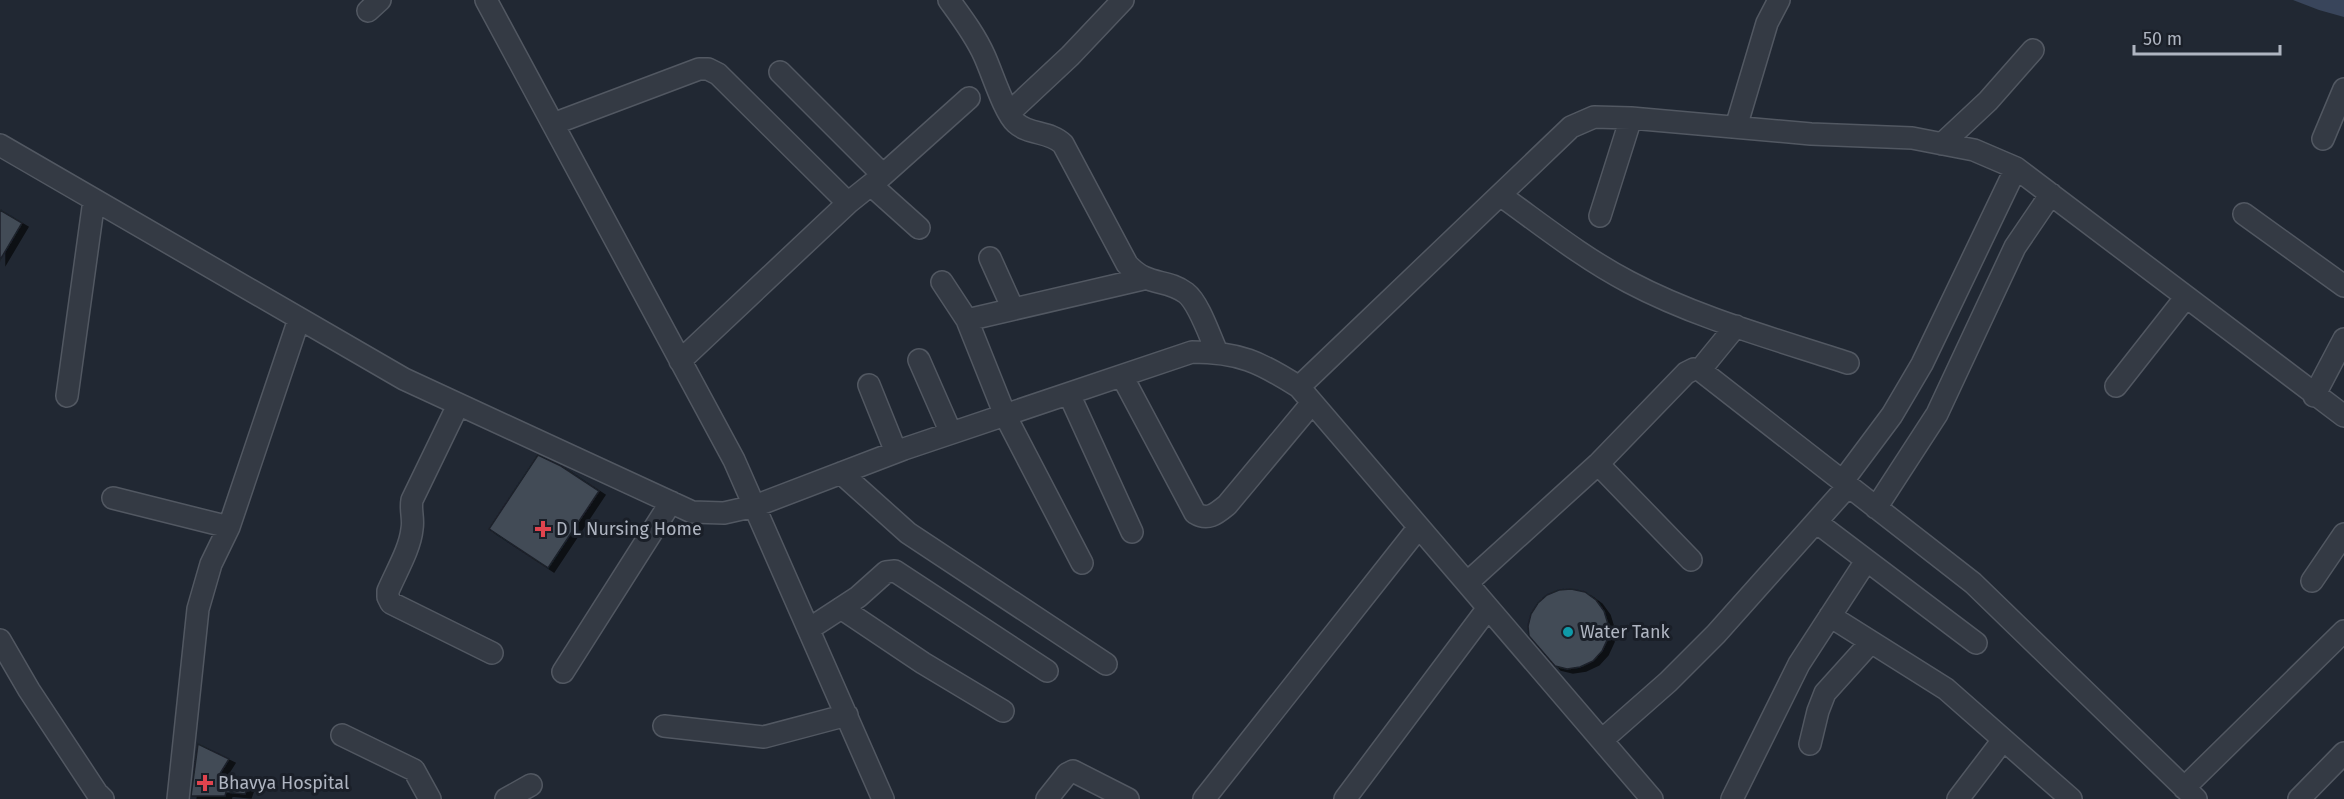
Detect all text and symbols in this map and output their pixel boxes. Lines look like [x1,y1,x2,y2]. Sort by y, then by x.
scale bar [2134,18,2280,56]
text: 50 m [2143,28,2182,50]
place label: D L Nursing Home [556,518,702,540]
marker: D L Nursing Home [534,520,552,538]
place label: Water Tank [1580,621,1671,643]
marker: Water Tank [1561,625,1575,639]
place label: Bhavya Hospital [218,772,349,794]
marker: Bhavya Hospital [196,774,214,792]

